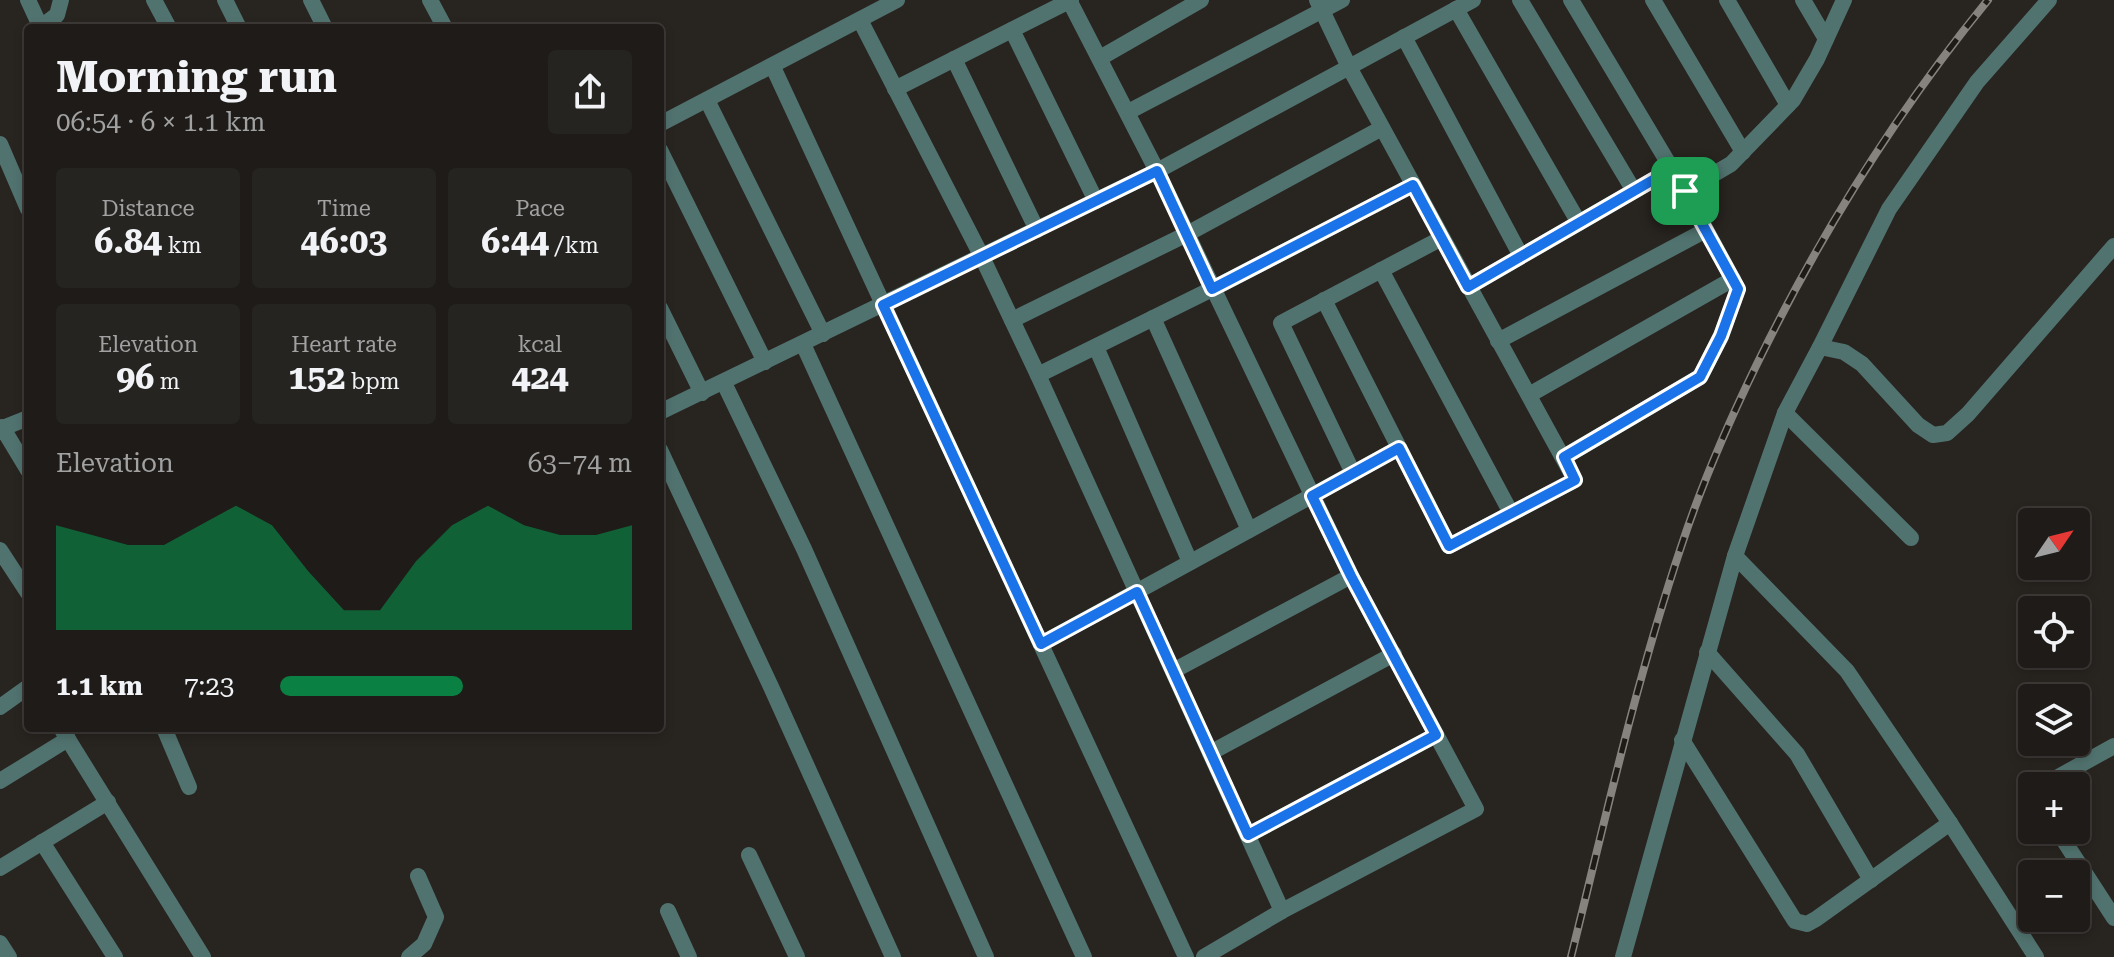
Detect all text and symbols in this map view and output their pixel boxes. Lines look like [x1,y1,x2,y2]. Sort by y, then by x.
button: share [548,50,632,134]
text: Morning run [56,51,337,103]
text: 06:54 · 6 × 1.1 km [56,107,266,137]
pin [1651,157,1719,225]
icon: arrive [1663,169,1707,213]
text: Distance [101,196,195,221]
text: Time [317,196,371,221]
text: Pace [515,196,565,221]
text: 6.84 [94,221,162,261]
text: 46:03 [301,221,387,261]
text: 6:44 [481,221,549,261]
text: km [162,233,202,258]
text: /km [549,233,599,258]
text: Elevation [98,332,198,357]
text: Heart rate [291,332,397,357]
text: kcal [518,332,562,357]
text: 96 [116,357,154,397]
text: 152 [288,357,345,397]
text: 424 [511,357,569,397]
text: m [154,369,180,394]
text: bpm [345,369,400,394]
text: Elevation [56,448,174,478]
text: 63–74 m [528,448,632,478]
north arrow [2018,508,2090,580]
map controls [2018,508,2090,932]
button: locate [2018,596,2090,668]
text: 1.1 km [56,671,143,701]
text: 7:23 [184,671,234,701]
button: layers [2018,684,2090,756]
button: + [2018,772,2090,844]
button: − [2018,860,2090,932]

